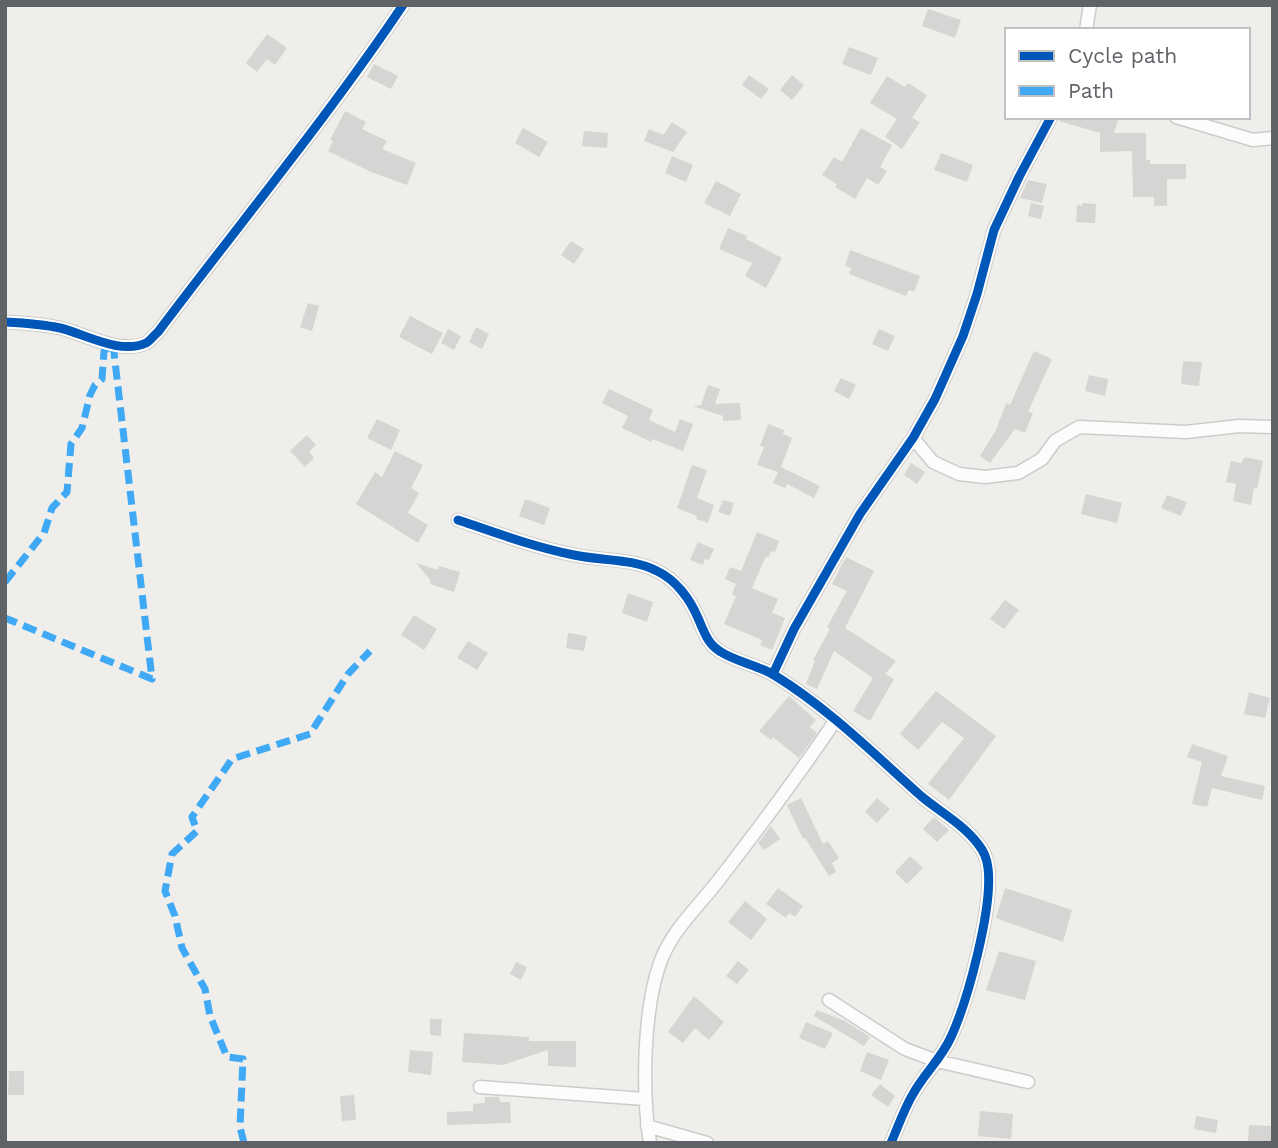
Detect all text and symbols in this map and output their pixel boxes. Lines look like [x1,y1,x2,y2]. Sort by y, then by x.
legend [1005,28,1250,119]
text: Cycle path [1068,43,1177,68]
text: Path [1068,78,1114,103]

